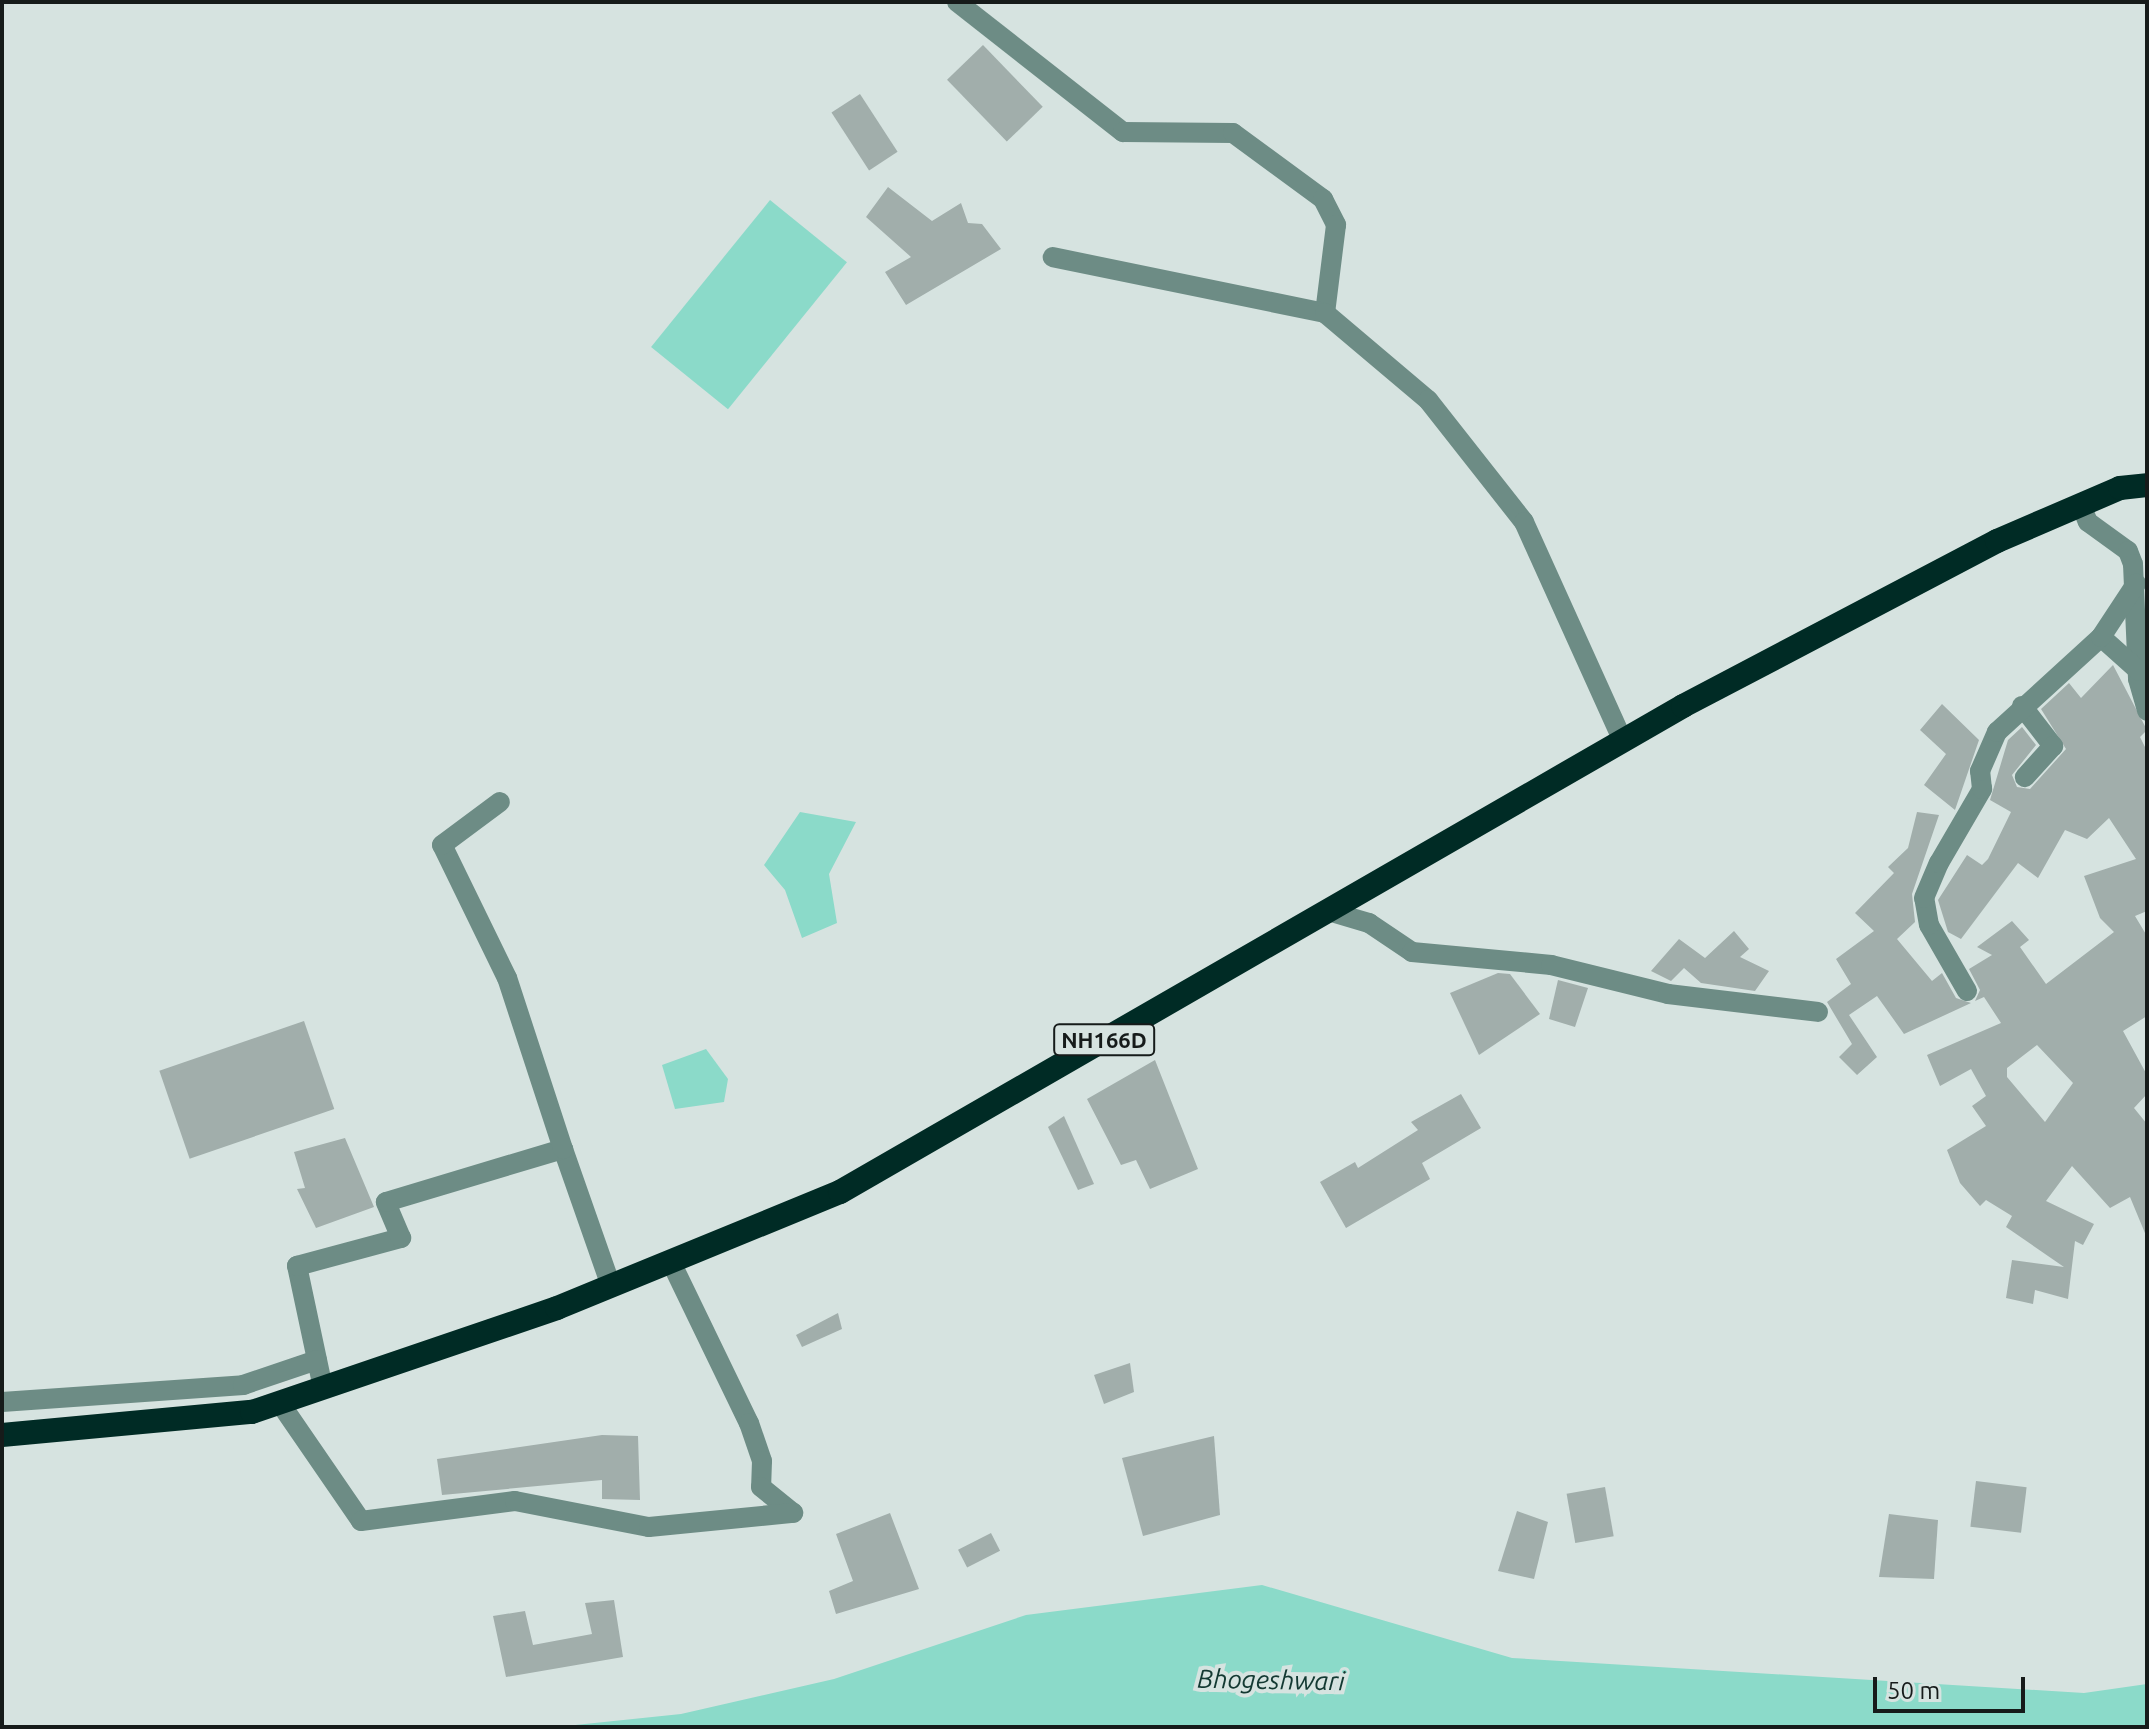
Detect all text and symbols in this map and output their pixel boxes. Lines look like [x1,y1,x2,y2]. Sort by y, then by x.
road number: NH166D [1052,1022,1156,1058]
scale bar [1877,1661,2029,1711]
water label: Bhogeshwari [1197,1663,1345,1697]
text: 50 m [1887,1677,1940,1704]

